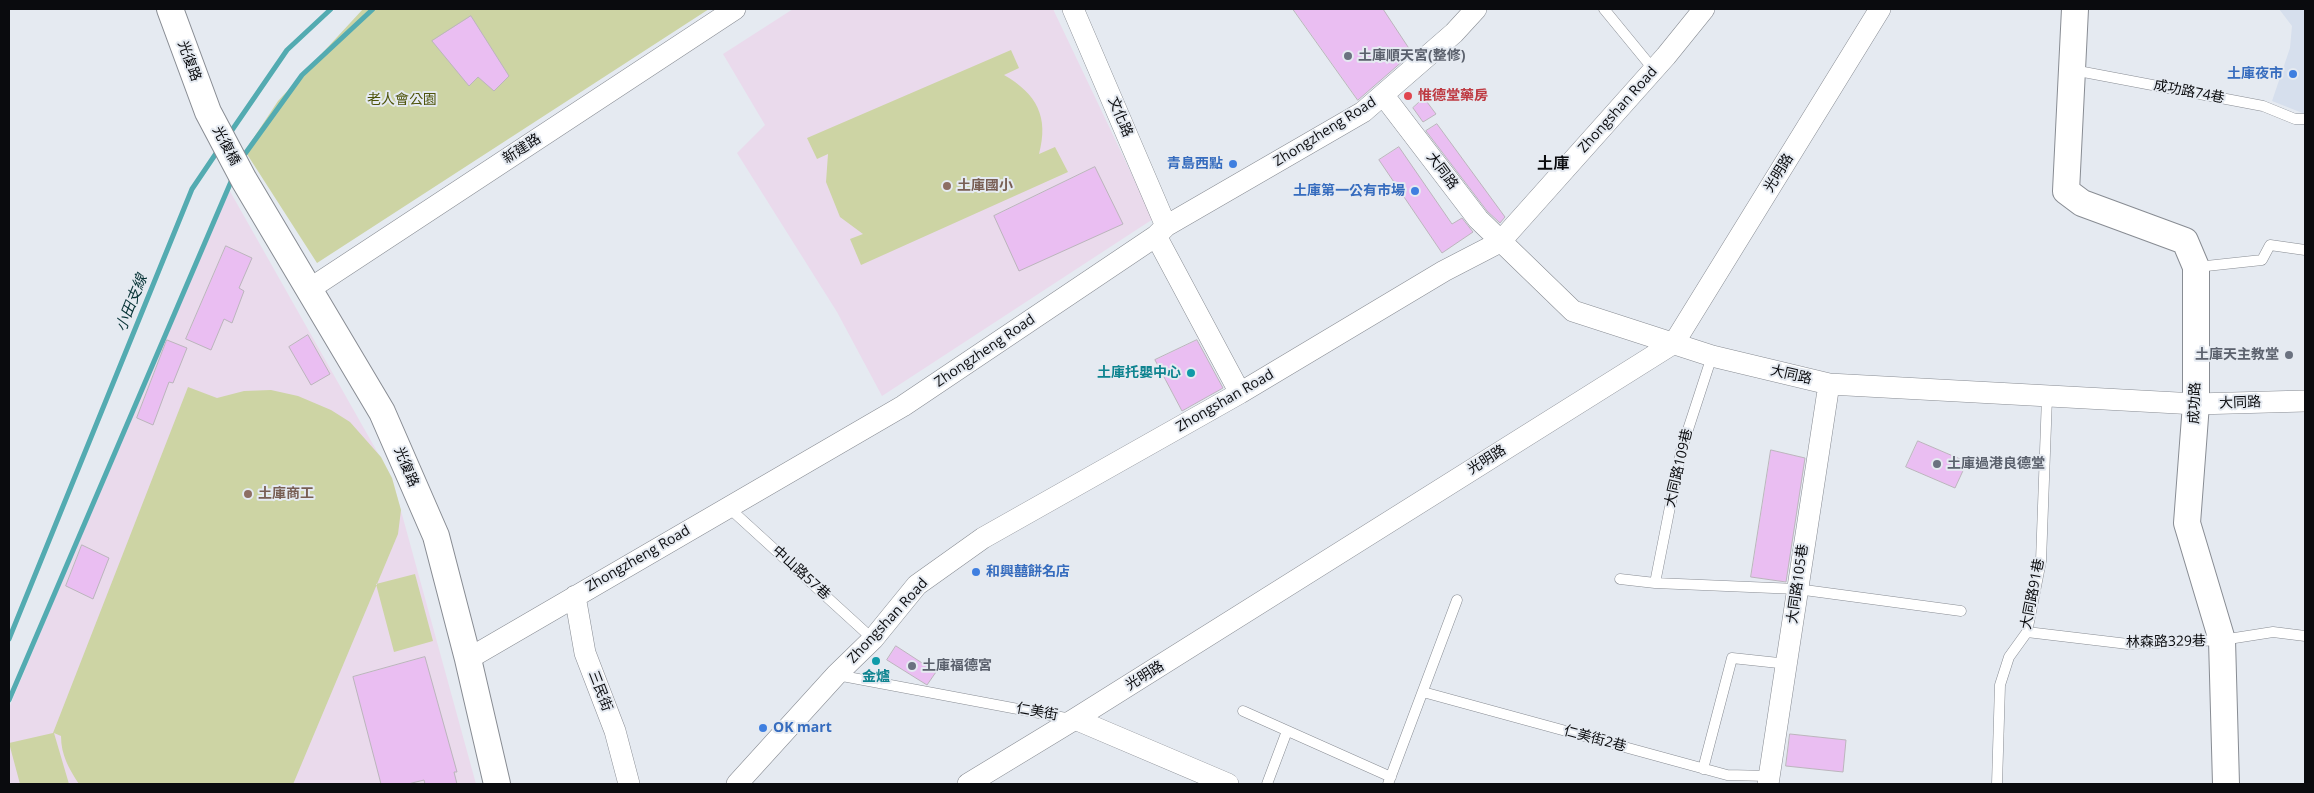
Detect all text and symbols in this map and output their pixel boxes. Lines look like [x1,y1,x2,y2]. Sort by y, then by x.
street label: 光復路 [174,38,204,84]
place label: 土庫順天宮(整修) [1358,48,1465,64]
marker: 土庫順天宮(整修) [1342,50,1354,62]
street label: Zhongshan Road [1575,64,1661,156]
place label: 土庫夜市 [2227,66,2283,82]
marker: 土庫夜市 [2287,68,2299,80]
street label: 成功路74巷 [2152,77,2226,107]
place label: 惟德堂藥房 [1418,88,1488,104]
marker: 惟德堂藥房 [1402,90,1414,102]
park label: 老人會公園 [367,92,437,108]
street label: 文化路 [1104,94,1136,140]
street label: Zhongzheng Road [1271,94,1379,170]
street label: 光復橋 [209,124,243,168]
street label: 新建路 [500,131,544,167]
street label: 大同路 [1423,149,1461,193]
street label: 光明路 [1761,151,1797,195]
district label: 土庫 [1537,154,1569,174]
place label: 青島西點 [1167,156,1223,172]
marker: 青島西點 [1227,158,1239,170]
place label: 土庫國小 [957,178,1013,194]
marker: 土庫國小 [941,180,953,192]
place label: 土庫第一公有市場 [1293,183,1405,199]
marker: 土庫第一公有市場 [1409,185,1421,197]
water label: 小田支線 [112,272,152,334]
street label: Zhongzheng Road [932,311,1038,391]
place label: 土庫天主教堂 [2195,347,2279,363]
marker: 土庫天主教堂 [2283,349,2295,361]
street label: 大同路 [1769,362,1813,388]
place label: 土庫托嬰中心 [1097,365,1181,381]
street label: Zhongshan Road [1173,366,1277,436]
marker: 土庫托嬰中心 [1185,367,1197,379]
street label: 成功路 [2186,382,2204,424]
street label: 大同路 [2219,394,2261,412]
street label: 大同路109巷 [1662,427,1696,509]
street label: 光明路 [1465,442,1509,478]
street label: 光復路 [390,444,422,490]
place label: 土庫過港良德堂 [1947,456,2045,472]
marker: 土庫過港良德堂 [1931,458,1943,470]
place label: 土庫商工 [258,486,314,502]
marker: 土庫商工 [242,488,254,500]
street label: Zhongzheng Road [583,522,693,596]
street label: 中山路57巷 [769,543,833,603]
street label: 大同路105巷 [1784,543,1812,625]
street label: 大同路91巷 [2018,557,2048,631]
place label: 和興囍餅名店 [986,564,1070,580]
marker: 和興囍餅名店 [970,566,982,578]
street label: Zhongshan Road [844,575,932,667]
street label: 林森路329巷 [2126,633,2206,651]
marker: 金爐 [870,655,882,667]
place label: 土庫福德宮 [922,658,992,674]
street label: 光明路 [1123,658,1167,694]
marker: 土庫福德宮 [906,660,918,672]
street label: 三民街 [585,668,615,714]
place label: 金爐 [862,669,890,685]
street label: 仁美街 [1015,700,1059,724]
place label: OK mart [773,720,832,736]
marker: OK mart [757,722,769,734]
street label: 仁美街2巷 [1562,723,1628,755]

